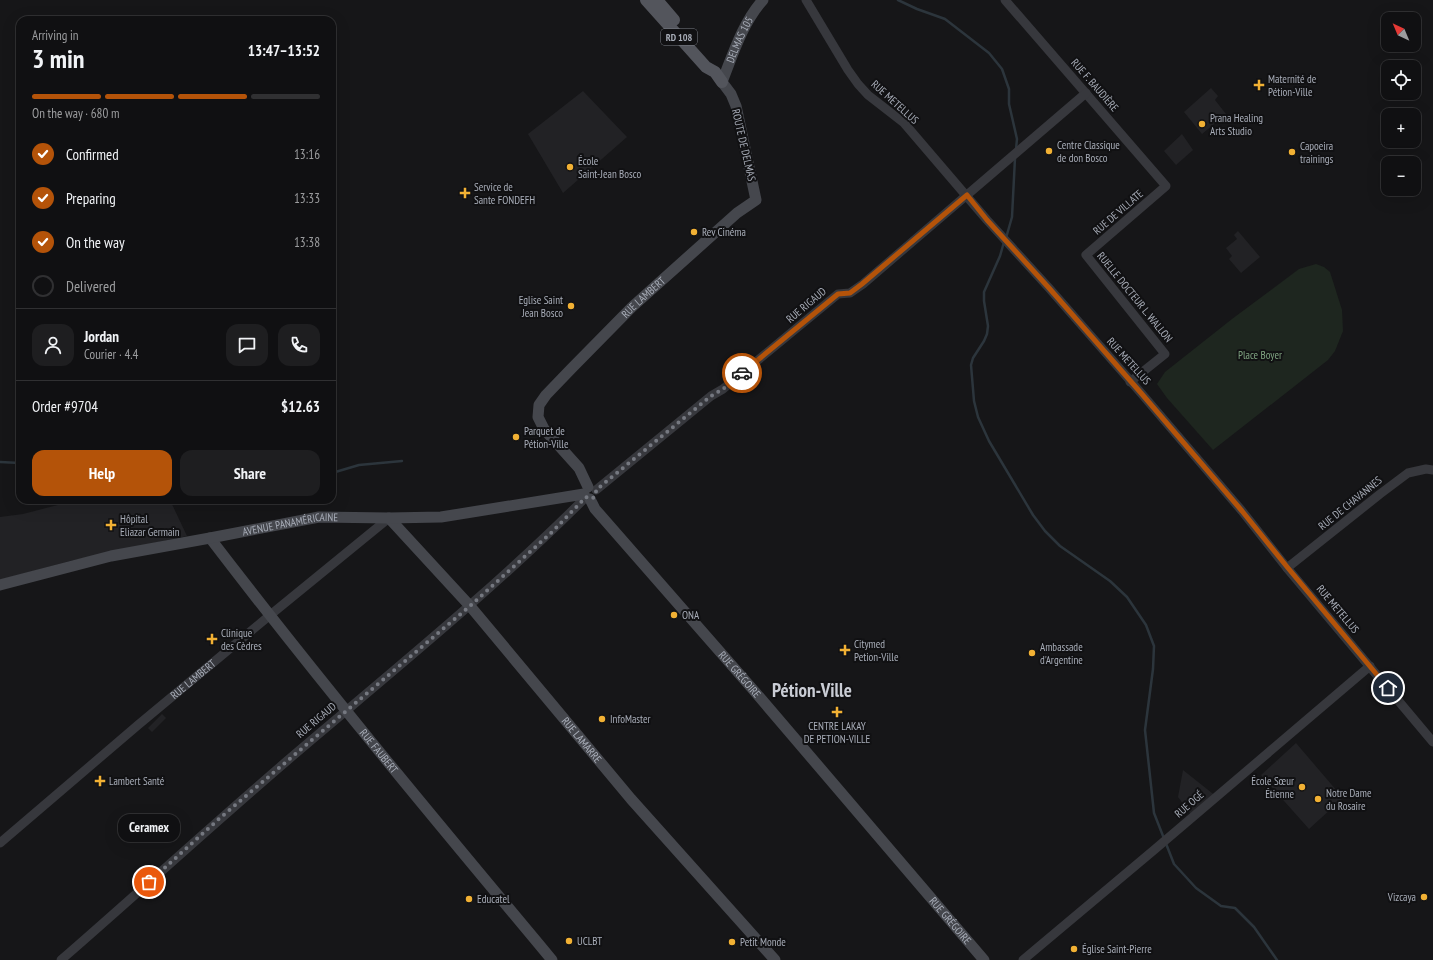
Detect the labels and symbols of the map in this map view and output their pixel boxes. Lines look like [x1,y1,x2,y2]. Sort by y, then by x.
north arrow [1381,12,1421,52]
street label: DELMAS 105 [723,14,756,65]
road number: RD 108 [661,29,697,45]
street label: RUE F. BAUDIÈRE [1068,56,1122,114]
place label: Maternité de Pétion-Ville [1268,72,1317,99]
street label: RUE METELLUS [868,77,922,127]
marker: Maternité de Pétion-Ville [1253,79,1265,91]
street label: ROUTE DE DELMAS [729,108,759,183]
place label: Prana Healing Arts Studio [1210,111,1263,138]
marker: Prana Healing Arts Studio [1197,119,1207,129]
place label: Centre Classique de don Bosco [1057,138,1120,165]
place label: Capoeira trainings [1300,139,1334,166]
marker: Centre Classique de don Bosco [1044,146,1054,156]
marker: Capoeira trainings [1287,147,1297,157]
place label: École Saint-Jean Bosco [578,154,641,181]
marker: École Saint-Jean Bosco [565,162,575,172]
place label: Service de Sante FONDEFH [474,180,535,207]
street label: RUE DE VILLATE [1090,186,1146,238]
marker: Service de Sante FONDEFH [459,187,471,199]
place label: Rev Cinéma [702,225,746,239]
marker: Rev Cinéma [689,227,699,237]
street label: RUELLE DOCTEUR L. WALLON [1094,249,1176,345]
street label: RUE LAMBERT [618,274,668,321]
street label: RUE RIGAUD [783,284,829,326]
place label: Eglise Saint Jean Bosco [519,293,563,320]
marker: Eglise Saint Jean Bosco [566,301,576,311]
street label: RUE METELLUS [1104,334,1154,388]
park label: Place Boyer [1238,348,1282,362]
courier [722,353,762,393]
place label: Parquet de Pétion-Ville [524,424,569,451]
marker: Parquet de Pétion-Ville [511,432,521,442]
street label: RUE DE CHAVANNES [1315,473,1385,533]
street label: AVENUE PANAMÉRICAINE [241,510,338,539]
place label: Hôpital Eliazar Germain [120,512,180,539]
marker: Hôpital Eliazar Germain [105,519,117,531]
street label: RUE METELLUS [1314,582,1363,636]
place label: ONA [682,608,700,622]
marker: ONA [669,610,679,620]
place label: Clinique des Cèdres [221,626,262,653]
marker: Clinique des Cèdres [206,633,218,645]
place label: Citymed Petion-Ville [854,637,899,664]
place label: Ambassade d'Argentine [1040,640,1083,667]
marker: Citymed Petion-Ville [839,644,851,656]
street label: RUE GRÉGOIRE [716,648,764,701]
marker: Ambassade d'Argentine [1027,648,1037,658]
street label: RUE LAMBERT [167,656,218,702]
pin [1371,671,1405,705]
district label: Pétion-Ville [772,678,852,702]
street label: RUE RIGAUD [293,699,339,741]
marker: CENTRE LAKAY DE PETION-VILLE [831,706,843,718]
place label: InfoMaster [610,712,651,726]
street label: RUE LAMARRE [559,714,605,766]
marker: InfoMaster [597,714,607,724]
place label: CENTRE LAKAY DE PETION-VILLE [804,719,871,746]
street label: RUE FAUBERT [357,726,401,776]
place label: Lambert Santé [109,774,165,788]
place label: École Sœur Étienne [1251,774,1294,801]
marker: Lambert Santé [94,775,106,787]
marker: École Sœur Étienne [1297,782,1307,792]
place label: Notre Dame du Rosaire [1326,786,1372,813]
street label: RUE OGÉ [1171,787,1207,821]
marker: Notre Dame du Rosaire [1313,794,1323,804]
callout: Ceramex [118,814,180,842]
pin [132,865,166,899]
place label: Vizcaya [1387,890,1416,904]
place label: Educatel [477,892,510,906]
marker: Vizcaya [1419,892,1429,902]
marker: Educatel [464,894,474,904]
street label: RUE GRÉGOIRE [926,894,975,947]
place label: UCLBT [577,934,602,948]
place label: Petit Monde [740,935,786,949]
marker: UCLBT [564,936,574,946]
marker: Petit Monde [727,937,737,947]
place label: Église Saint-Pierre [1082,942,1152,956]
marker: Église Saint-Pierre [1069,944,1079,954]

